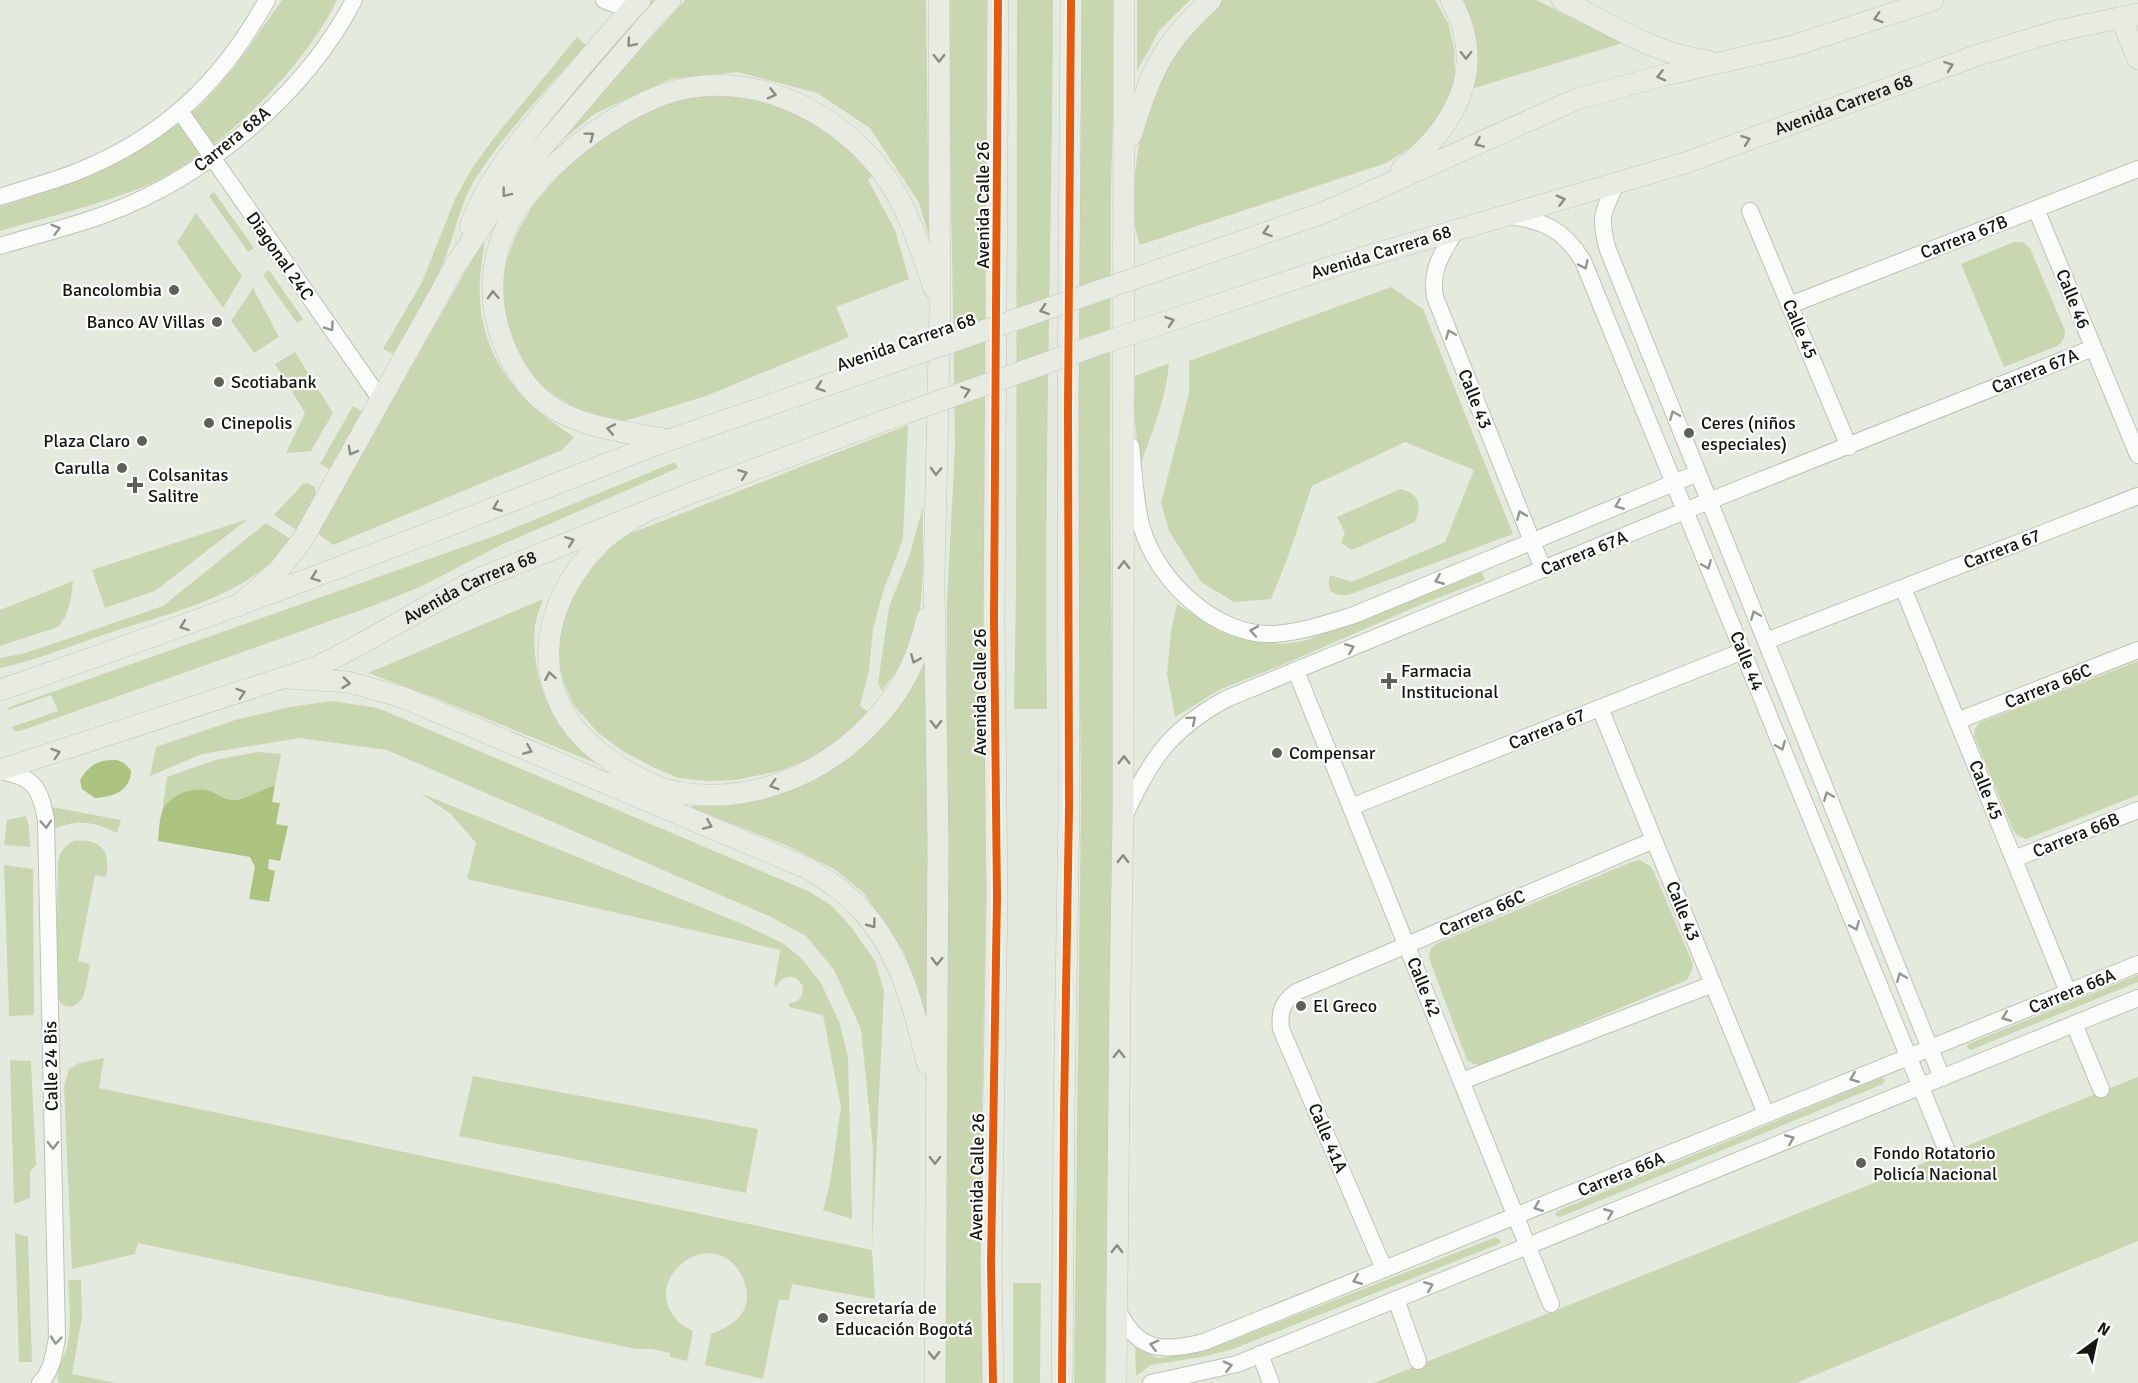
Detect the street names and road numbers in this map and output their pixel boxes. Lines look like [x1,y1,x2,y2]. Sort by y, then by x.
street label: Avenida Carrera 68 [1771,69,1916,140]
street label: Carrera 68A [189,102,275,176]
street label: Avenida Calle 26 [972,141,994,269]
street label: Diagonal 24C [241,208,319,305]
street label: Carrera 67B [1917,210,2011,264]
street label: Avenida Carrera 68 [1308,220,1454,284]
street label: Calle 46 [2051,266,2095,332]
street label: Calle 45 [1778,296,1822,362]
street label: Avenida Carrera 68 [833,308,979,376]
street label: Carrera 67A [1988,344,2082,398]
street label: Calle 43 [1453,366,1497,432]
street label: Carrera 67 [1960,524,2044,574]
street label: Carrera 67A [1537,526,1631,580]
street label: Avenida Carrera 68 [399,546,540,629]
street label: Avenida Calle 26 [969,628,991,756]
street label: Calle 44 [1725,628,1769,694]
street label: Carrera 66C [2001,659,2095,713]
street label: Carrera 67 [1505,704,1589,754]
street label: Calle 45 [1964,757,2008,823]
street label: Carrera 66B [2029,808,2123,862]
street label: Calle 43 [1661,878,1705,944]
street label: Carrera 66C [1436,885,1529,941]
street label: Calle 42 [1402,954,1446,1020]
street label: Carrera 66A [2025,964,2119,1018]
street label: Calle 24 Bis [39,1021,63,1111]
street label: Calle 41A [1304,1100,1352,1176]
street label: Avenida Calle 26 [965,1113,989,1241]
street label: Carrera 66A [1574,1147,1668,1201]

